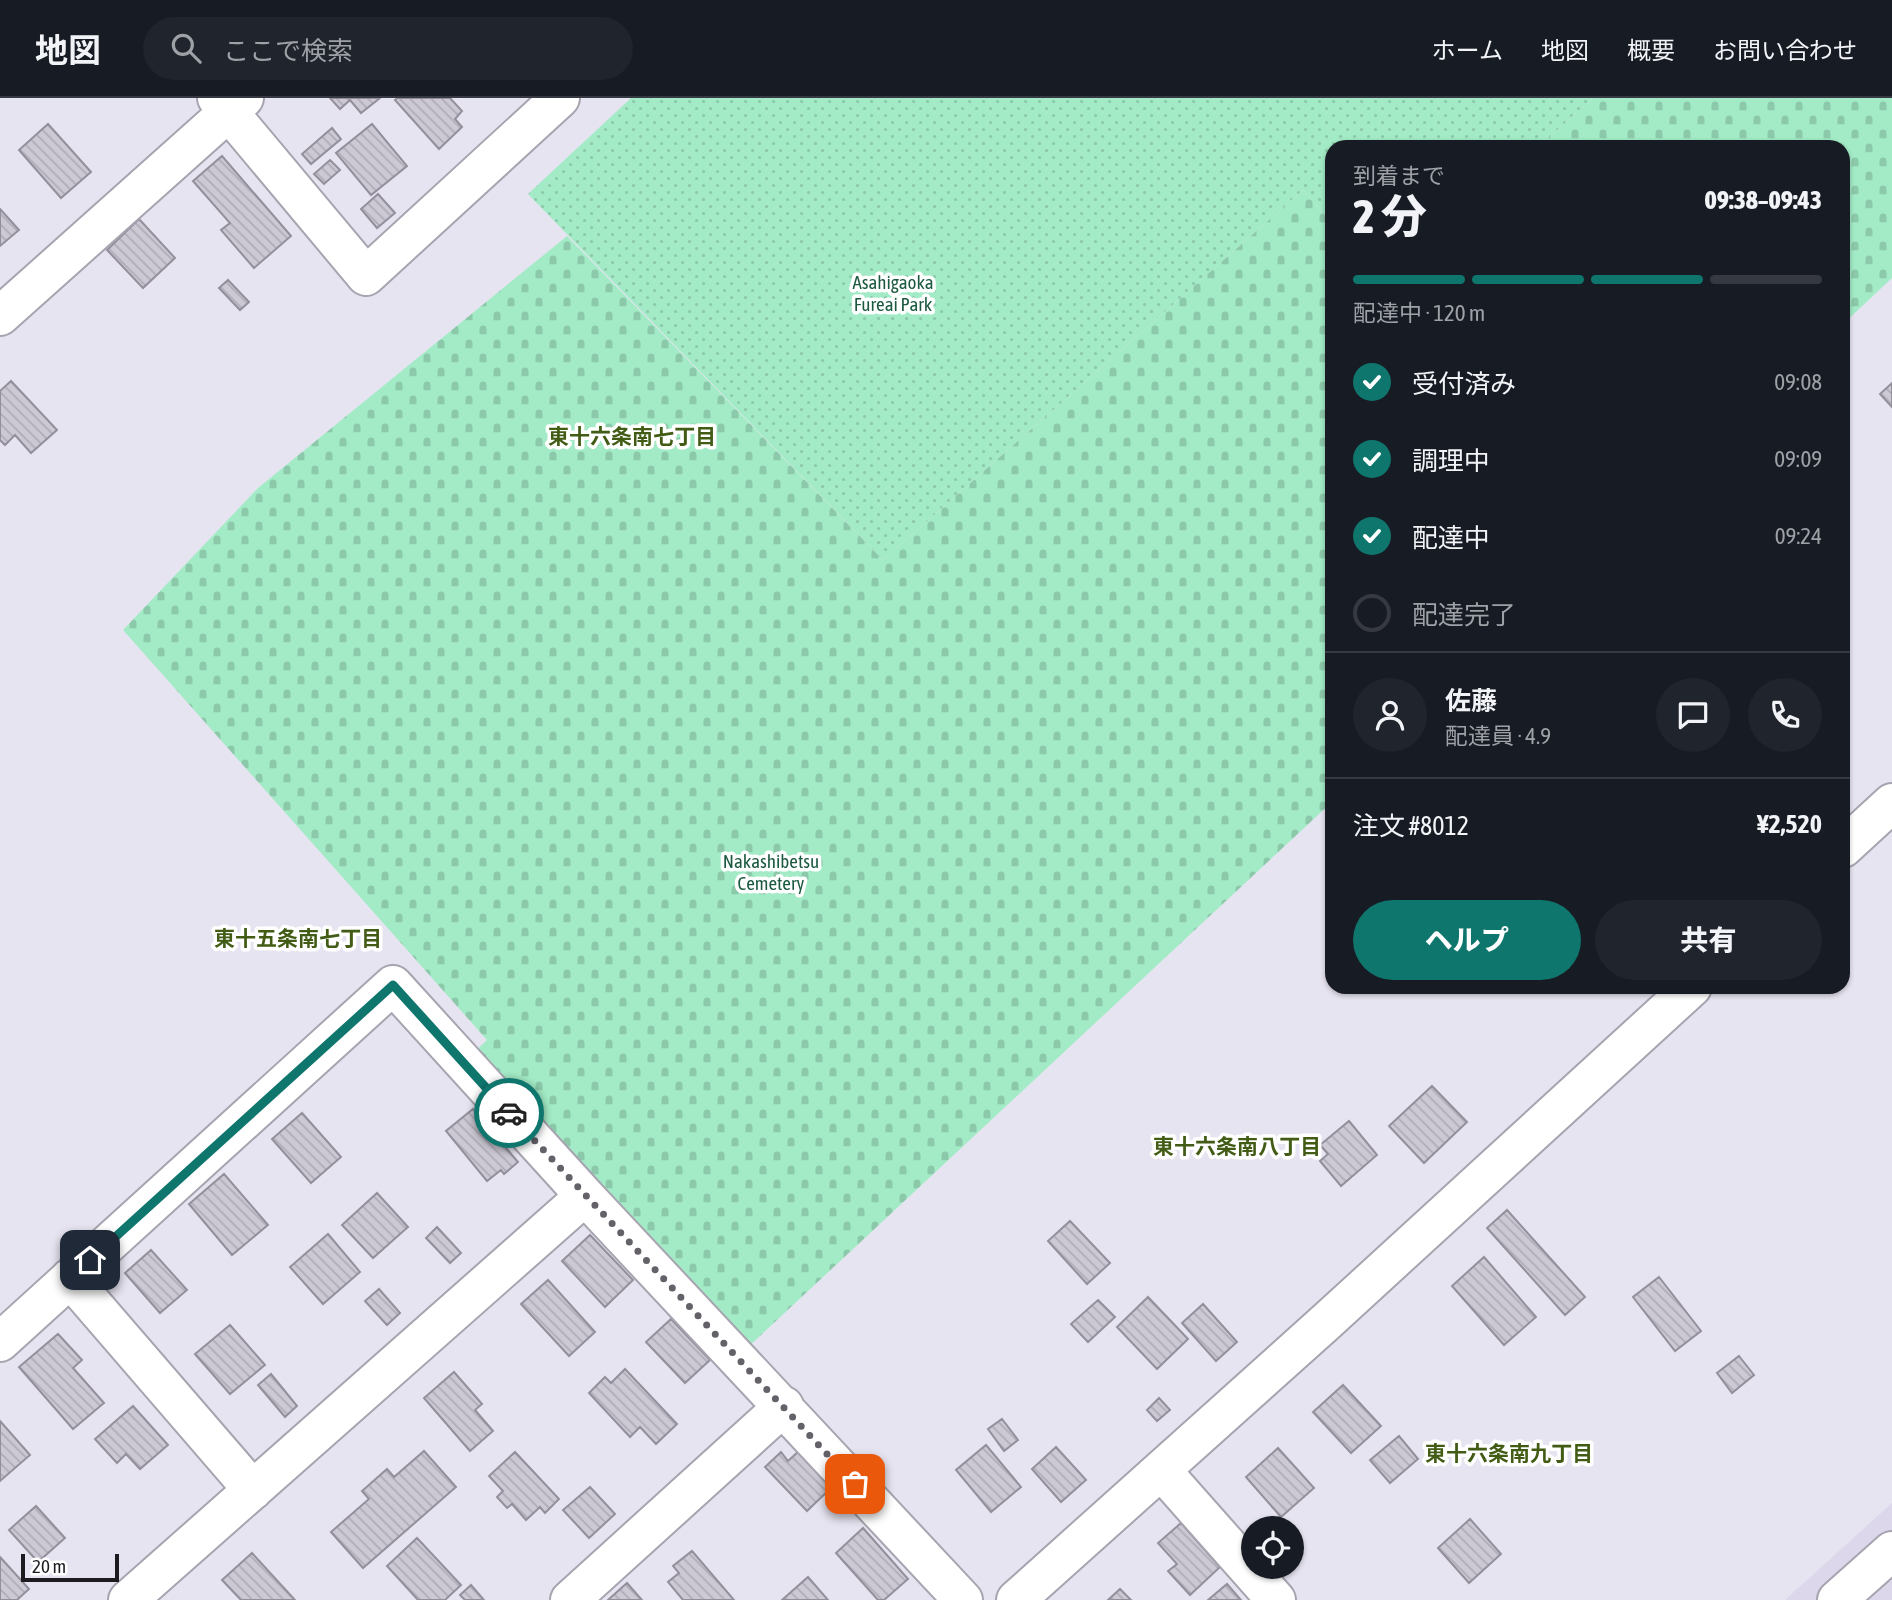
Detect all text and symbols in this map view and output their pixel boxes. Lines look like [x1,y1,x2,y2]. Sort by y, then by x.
search box [143,17,633,80]
icon: search [167,29,205,67]
text: 地図 [35,31,101,69]
text: ここで検索 [223,36,353,66]
text: ホーム [1432,37,1503,64]
text: 地図 [1541,37,1589,64]
text: 概要 [1627,37,1675,64]
text: お問い合わせ [1713,37,1857,64]
text: 到着まで [1353,163,1445,189]
text: 09:38–09:43 [1705,185,1822,215]
text: 2 分 [1353,190,1427,243]
park label: Asahigaoka Fureai Park [852,271,934,315]
text: 配達中 · 120 m [1353,300,1485,326]
icon: check [1353,363,1391,401]
text: 受付済み [1412,369,1516,399]
text: 09:08 [1774,369,1822,395]
district label: 東十六条南七丁目 [548,424,716,448]
icon: check [1353,440,1391,478]
text: 調理中 [1412,446,1490,476]
text: 09:09 [1774,446,1822,472]
icon: check [1353,517,1391,555]
text: 配達中 [1412,523,1490,553]
text: 09:24 [1775,523,1822,549]
text: 配達完了 [1412,600,1516,630]
button: person [1353,678,1427,752]
button: chat [1656,678,1730,752]
button: phone [1748,678,1822,752]
text: 佐藤 [1445,686,1497,716]
text: 配達員 · 4.9 [1445,723,1551,749]
text: ¥2,520 [1757,809,1822,839]
text: 注文 #8012 [1353,811,1469,841]
park label: Nakashibetsu Cemetery [723,850,819,894]
button: ヘルプ [1353,900,1581,980]
button: 共有 [1595,900,1822,980]
district label: 東十五条南七丁目 [214,926,382,950]
courier [474,1078,544,1148]
icon: car [490,1094,528,1132]
district label: 東十六条南八丁目 [1153,1134,1321,1158]
pin [60,1230,120,1290]
icon: home [71,1241,109,1279]
district label: 東十六条南九丁目 [1425,1441,1593,1465]
pin [825,1454,885,1514]
icon: bag [836,1465,874,1503]
map controls [1241,1516,1304,1579]
button: locate [1241,1516,1304,1579]
scale bar [21,1551,119,1583]
text: 20 m [32,1555,66,1577]

